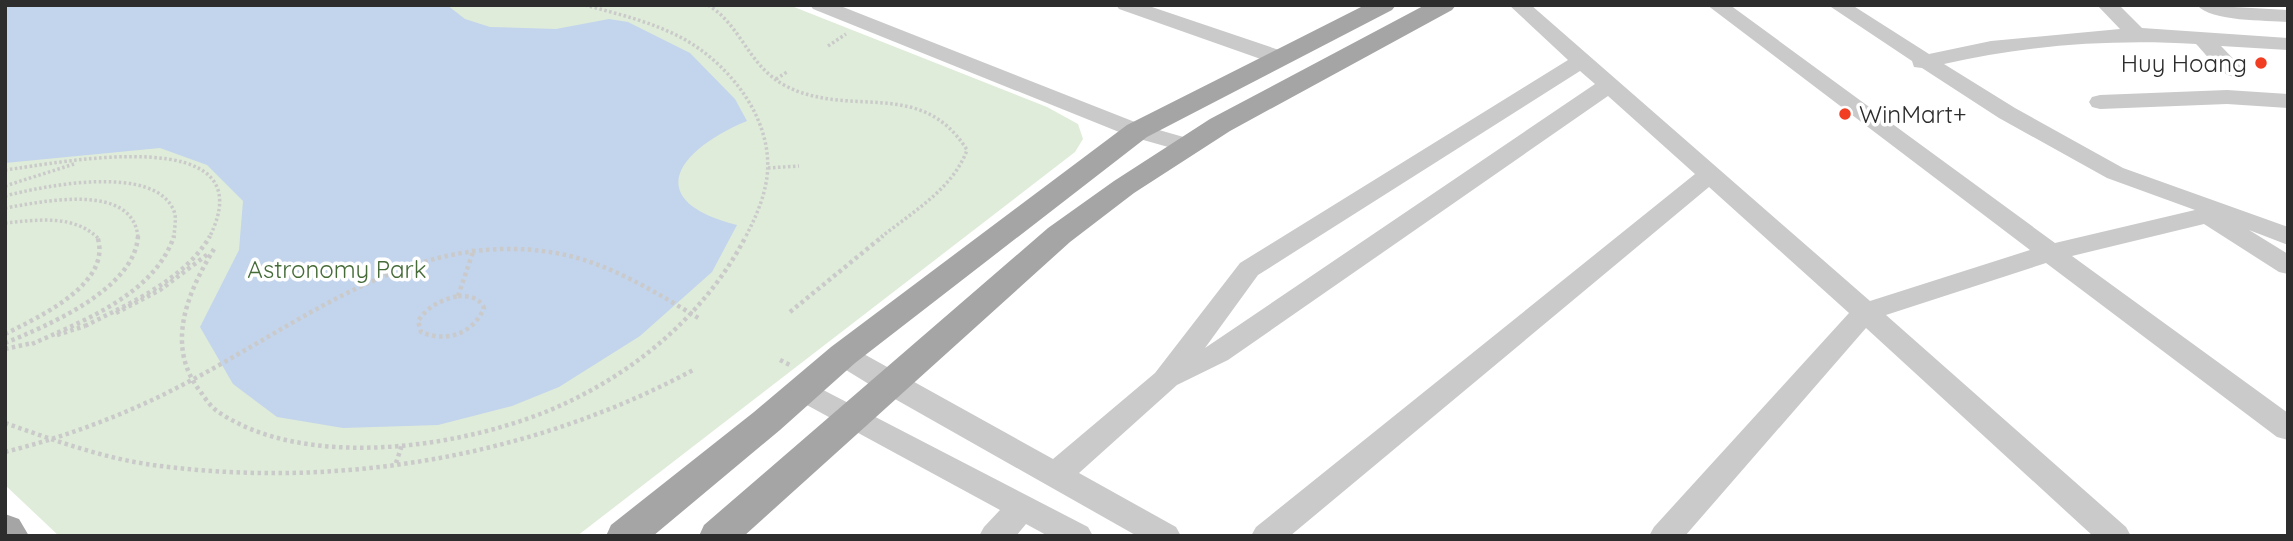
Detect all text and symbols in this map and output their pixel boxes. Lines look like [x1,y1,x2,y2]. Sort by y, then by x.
place label: Huy Hoang [2121,48,2247,78]
marker: Huy Hoang [2253,55,2269,71]
place label: WinMart+ [1859,99,1966,129]
marker: WinMart+ [1837,106,1853,122]
park label: Astronomy Park [247,254,427,284]

